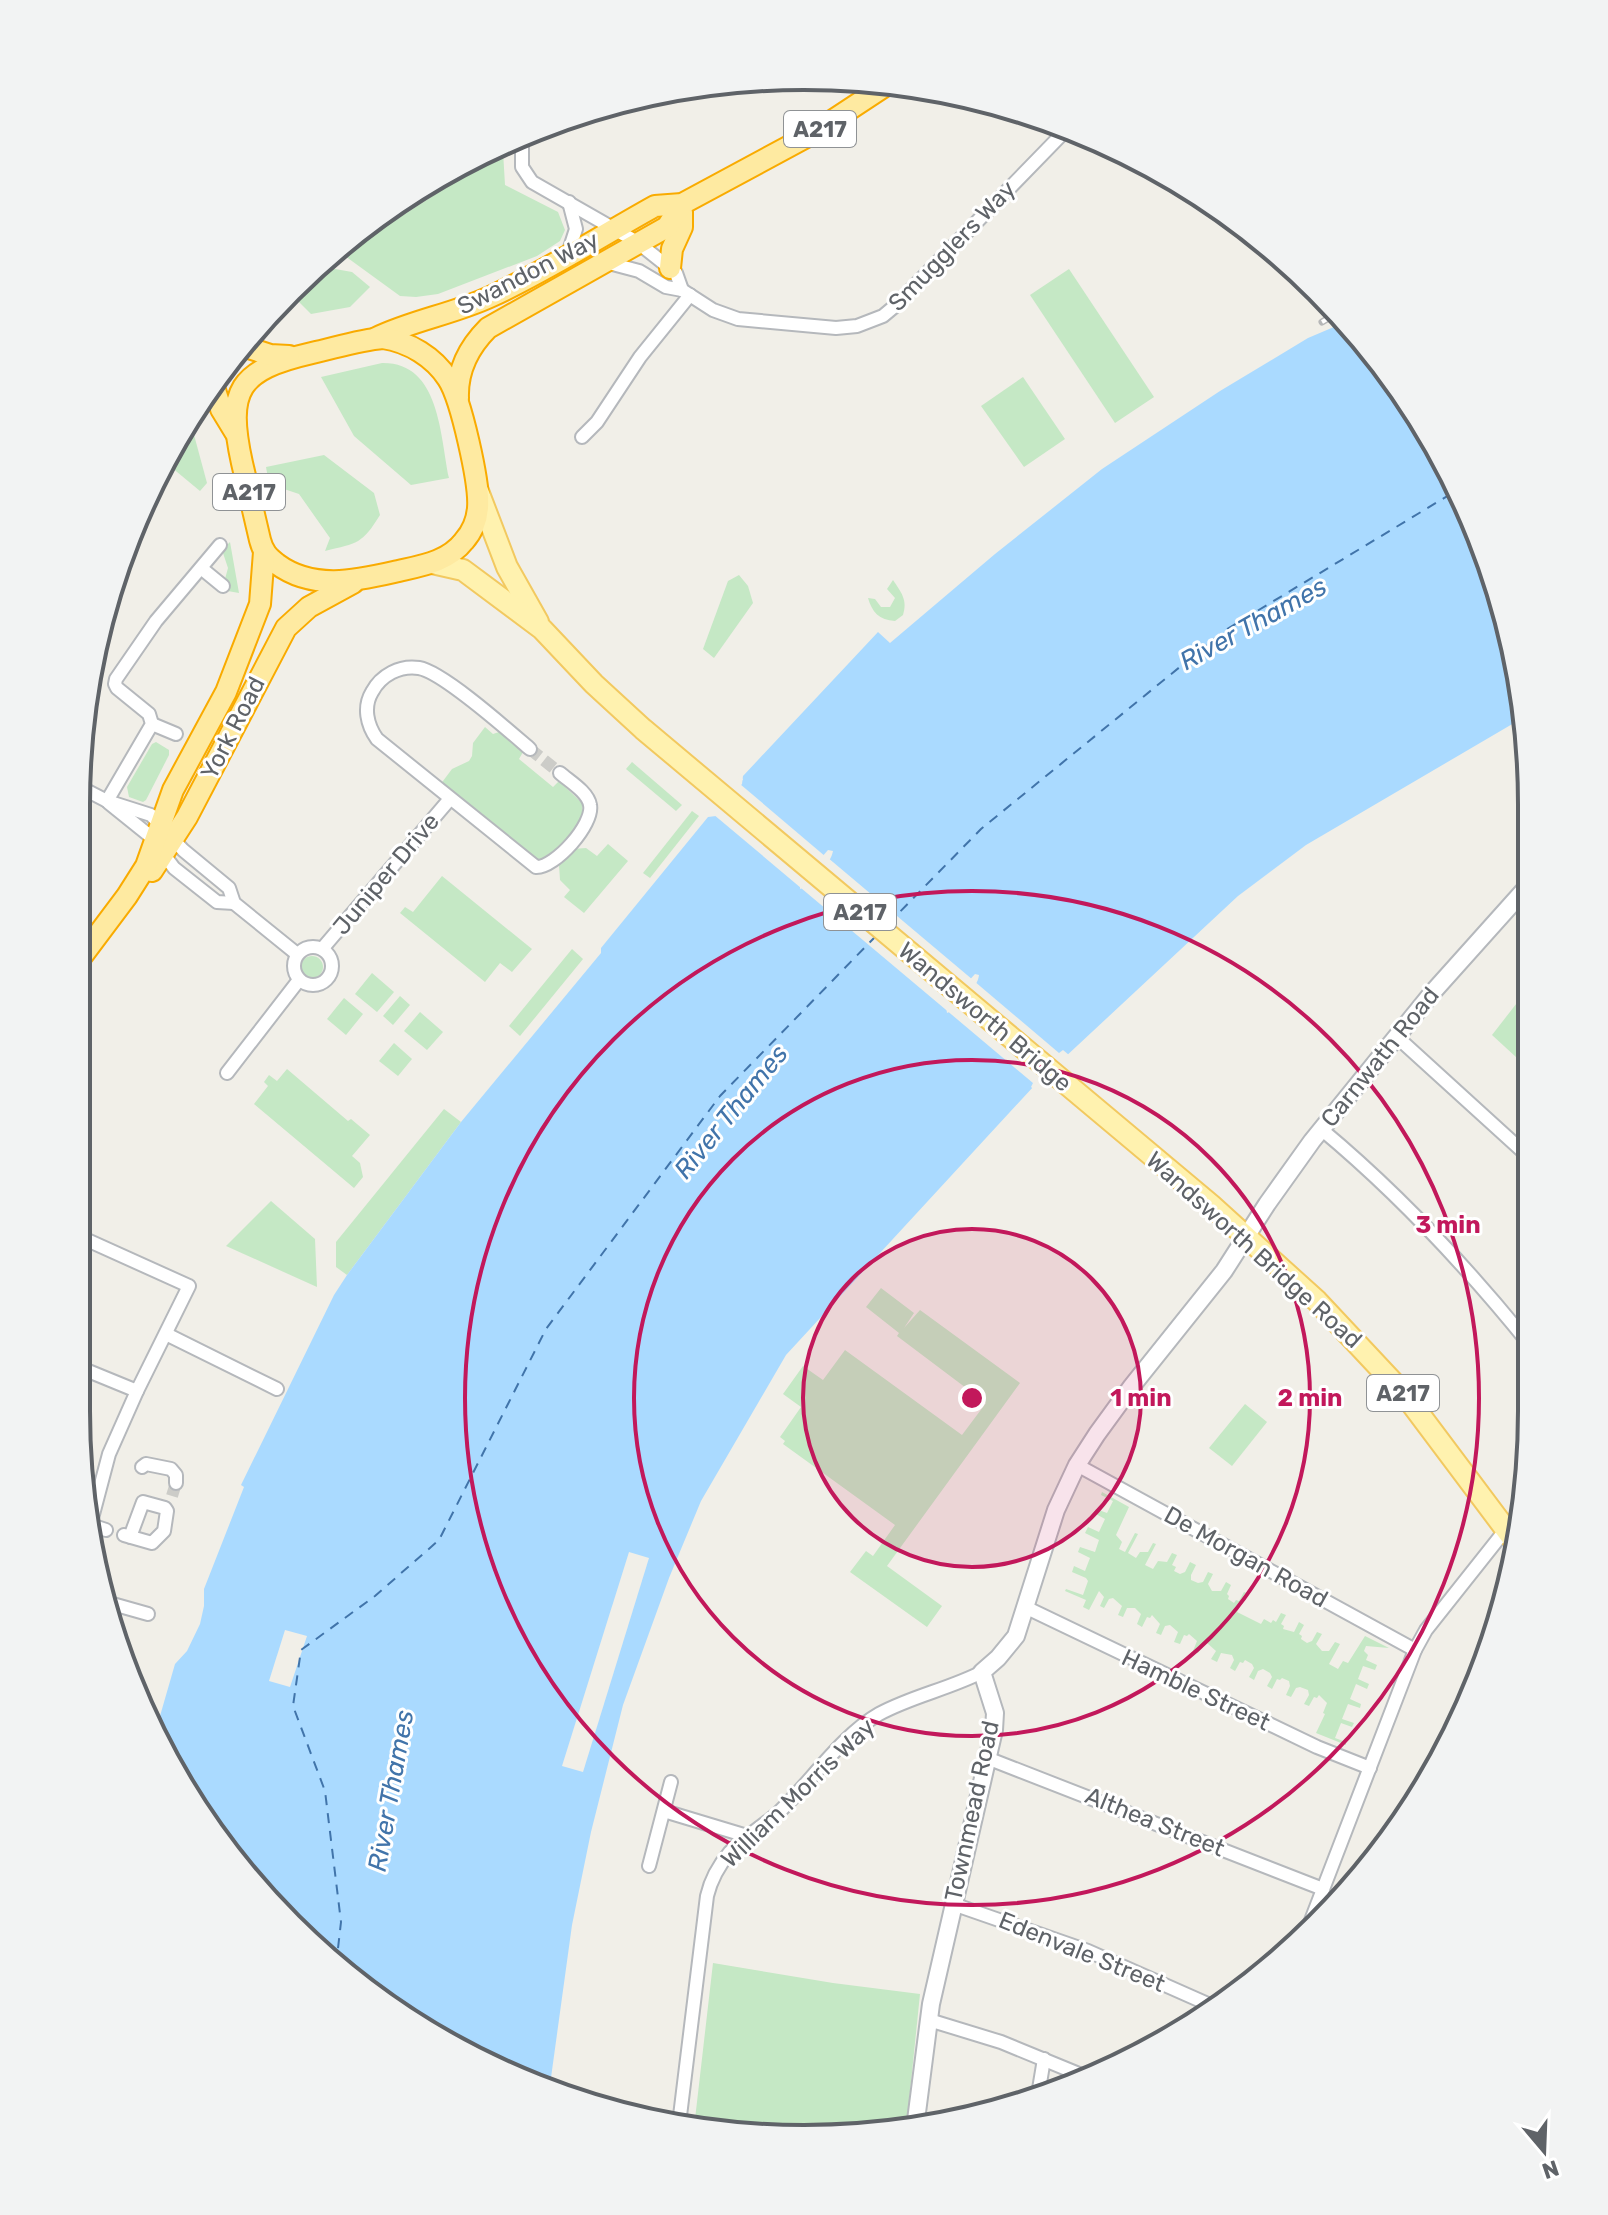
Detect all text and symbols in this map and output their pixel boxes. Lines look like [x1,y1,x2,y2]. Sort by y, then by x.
road number: A217 [784,111,856,147]
street label: Smugglers Way [883,175,1021,317]
street label: Swandon Way [453,225,603,321]
road number: A217 [213,474,285,510]
water label: River Thames [1174,571,1332,677]
street label: York Road [195,672,271,784]
street label: Juniper Drive [327,808,445,940]
road number: A217 [824,894,896,930]
street label: Wandsworth Bridge [893,936,1077,1098]
street label: Carnwath Road [1315,982,1445,1132]
water label: River Thames [668,1039,794,1185]
street label: Wandsworth Bridge Road [1141,1146,1367,1354]
text: 3 min [1415,1211,1481,1239]
road number: A217 [1367,1375,1439,1411]
centre of rings [958,1384,986,1412]
text: 1 min [1110,1384,1172,1412]
text: 2 min [1278,1384,1343,1412]
street label: De Morgan Road [1159,1501,1333,1613]
street label: Hamble Street [1117,1643,1275,1737]
water label: River Thames [362,1708,420,1874]
street label: William Morris Way [715,1713,881,1873]
street label: Townmead Road [939,1718,1005,1904]
street label: Althea Street [1081,1781,1229,1863]
street label: Edenvale Street [995,1906,1169,1998]
north arrow [1504,2111,1584,2191]
text: N [1538,2154,1562,2185]

